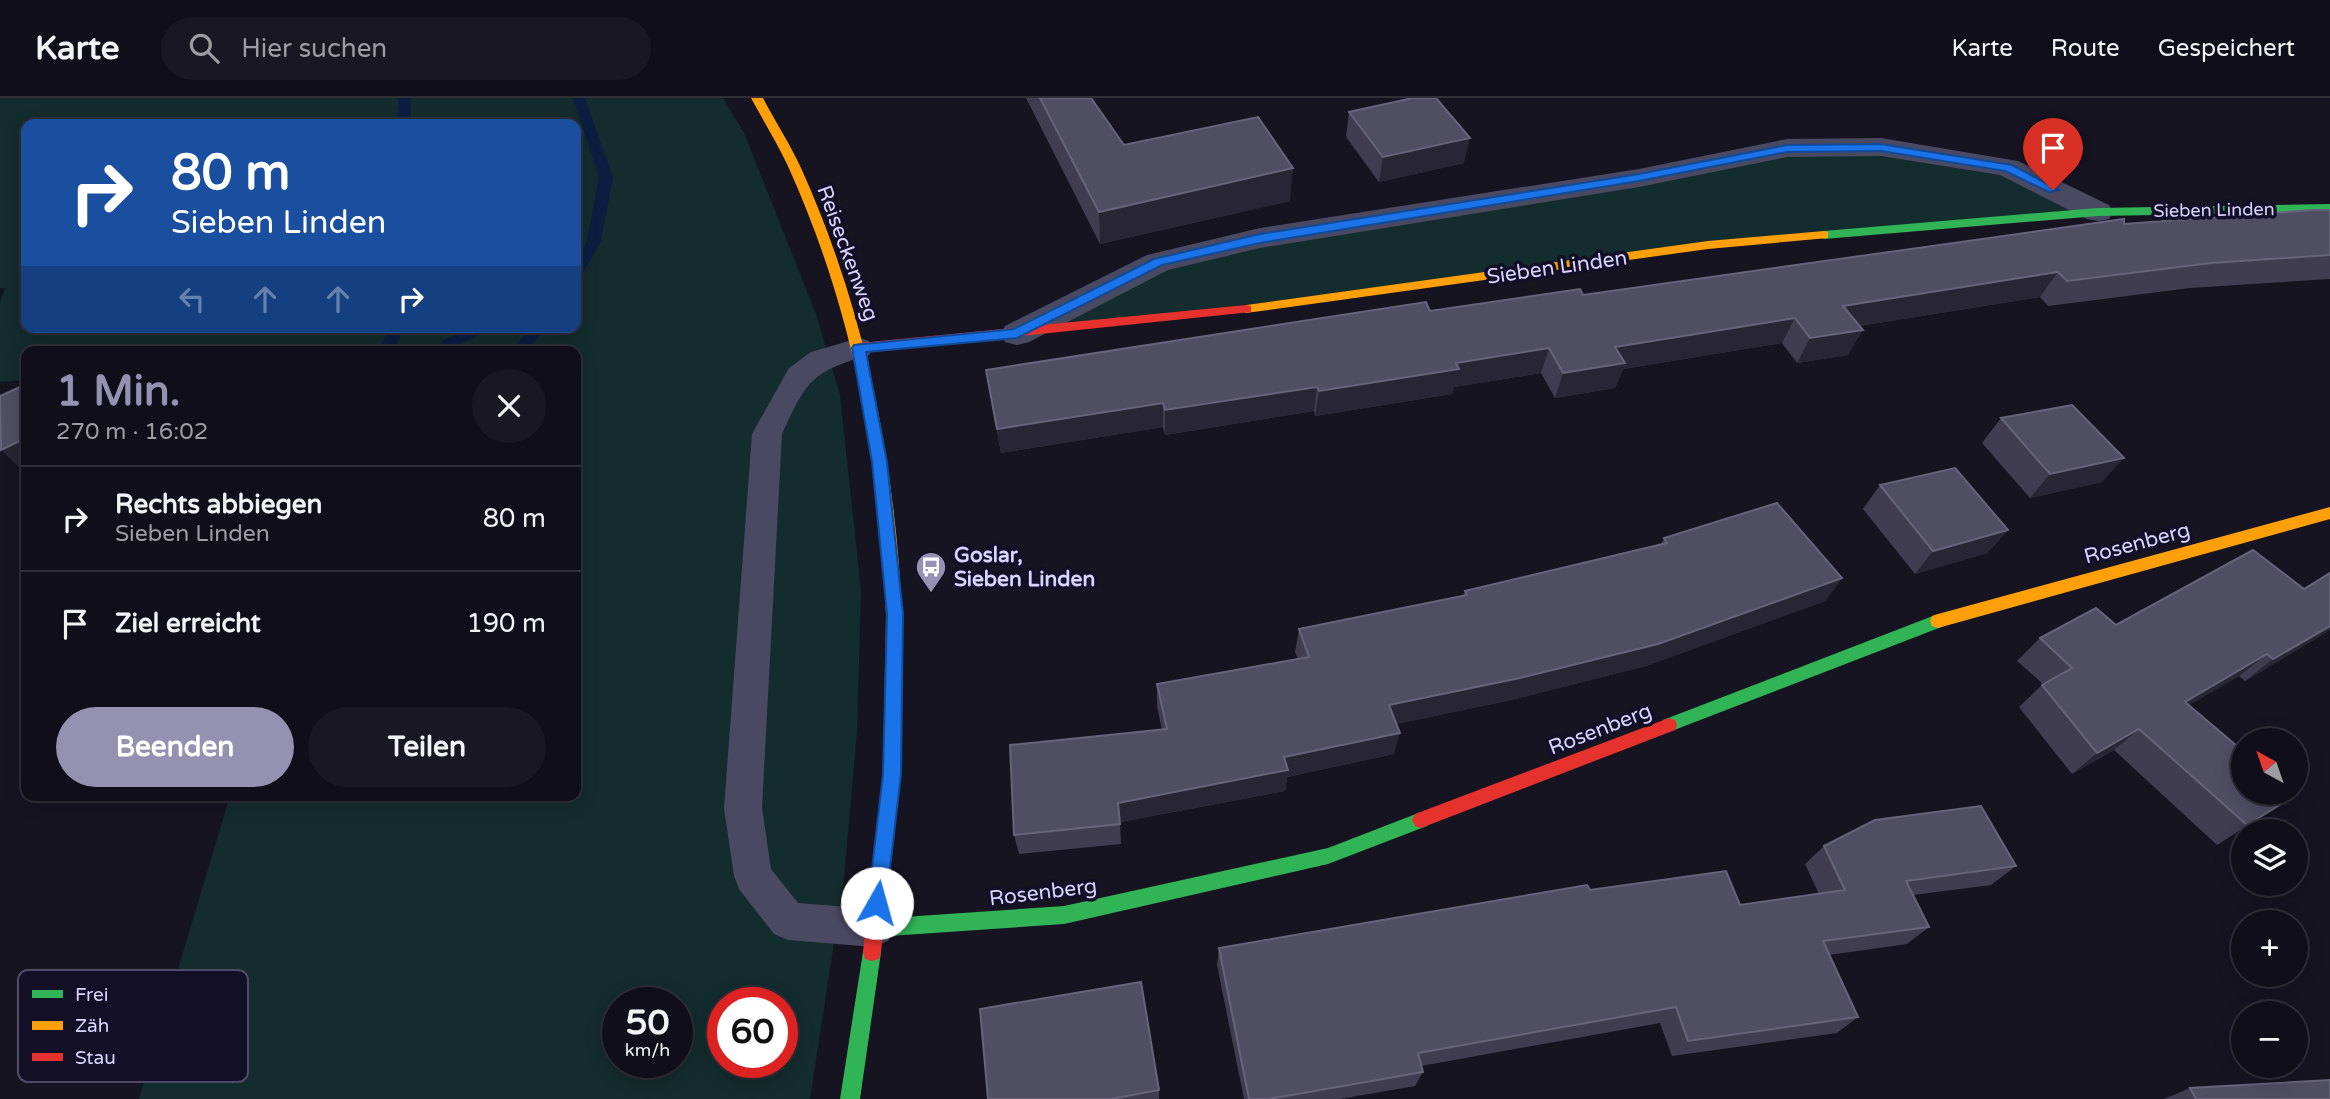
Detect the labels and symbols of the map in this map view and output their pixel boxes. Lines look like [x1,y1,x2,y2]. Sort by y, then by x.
pin [2023,118,2083,190]
street label: Reiseckenweg [811,182,884,324]
street label: Sieben Linden [2153,198,2275,222]
street label: Sieben Linden [1485,245,1629,290]
street label: Rosenberg [2081,517,2193,570]
place label: Goslar, Sieben Linden [954,543,1095,592]
bus stop icon: Goslar, Sieben Linden [914,550,948,594]
street label: Rosenberg [1545,698,1655,761]
north arrow [2231,728,2308,805]
position arrow [840,866,914,940]
street label: Rosenberg [988,873,1098,912]
legend [18,970,248,1082]
text: Frei [75,984,109,1006]
speed limit sign: 60 [707,987,798,1078]
text: Zäh [75,1015,109,1037]
text: Stau [75,1047,116,1069]

